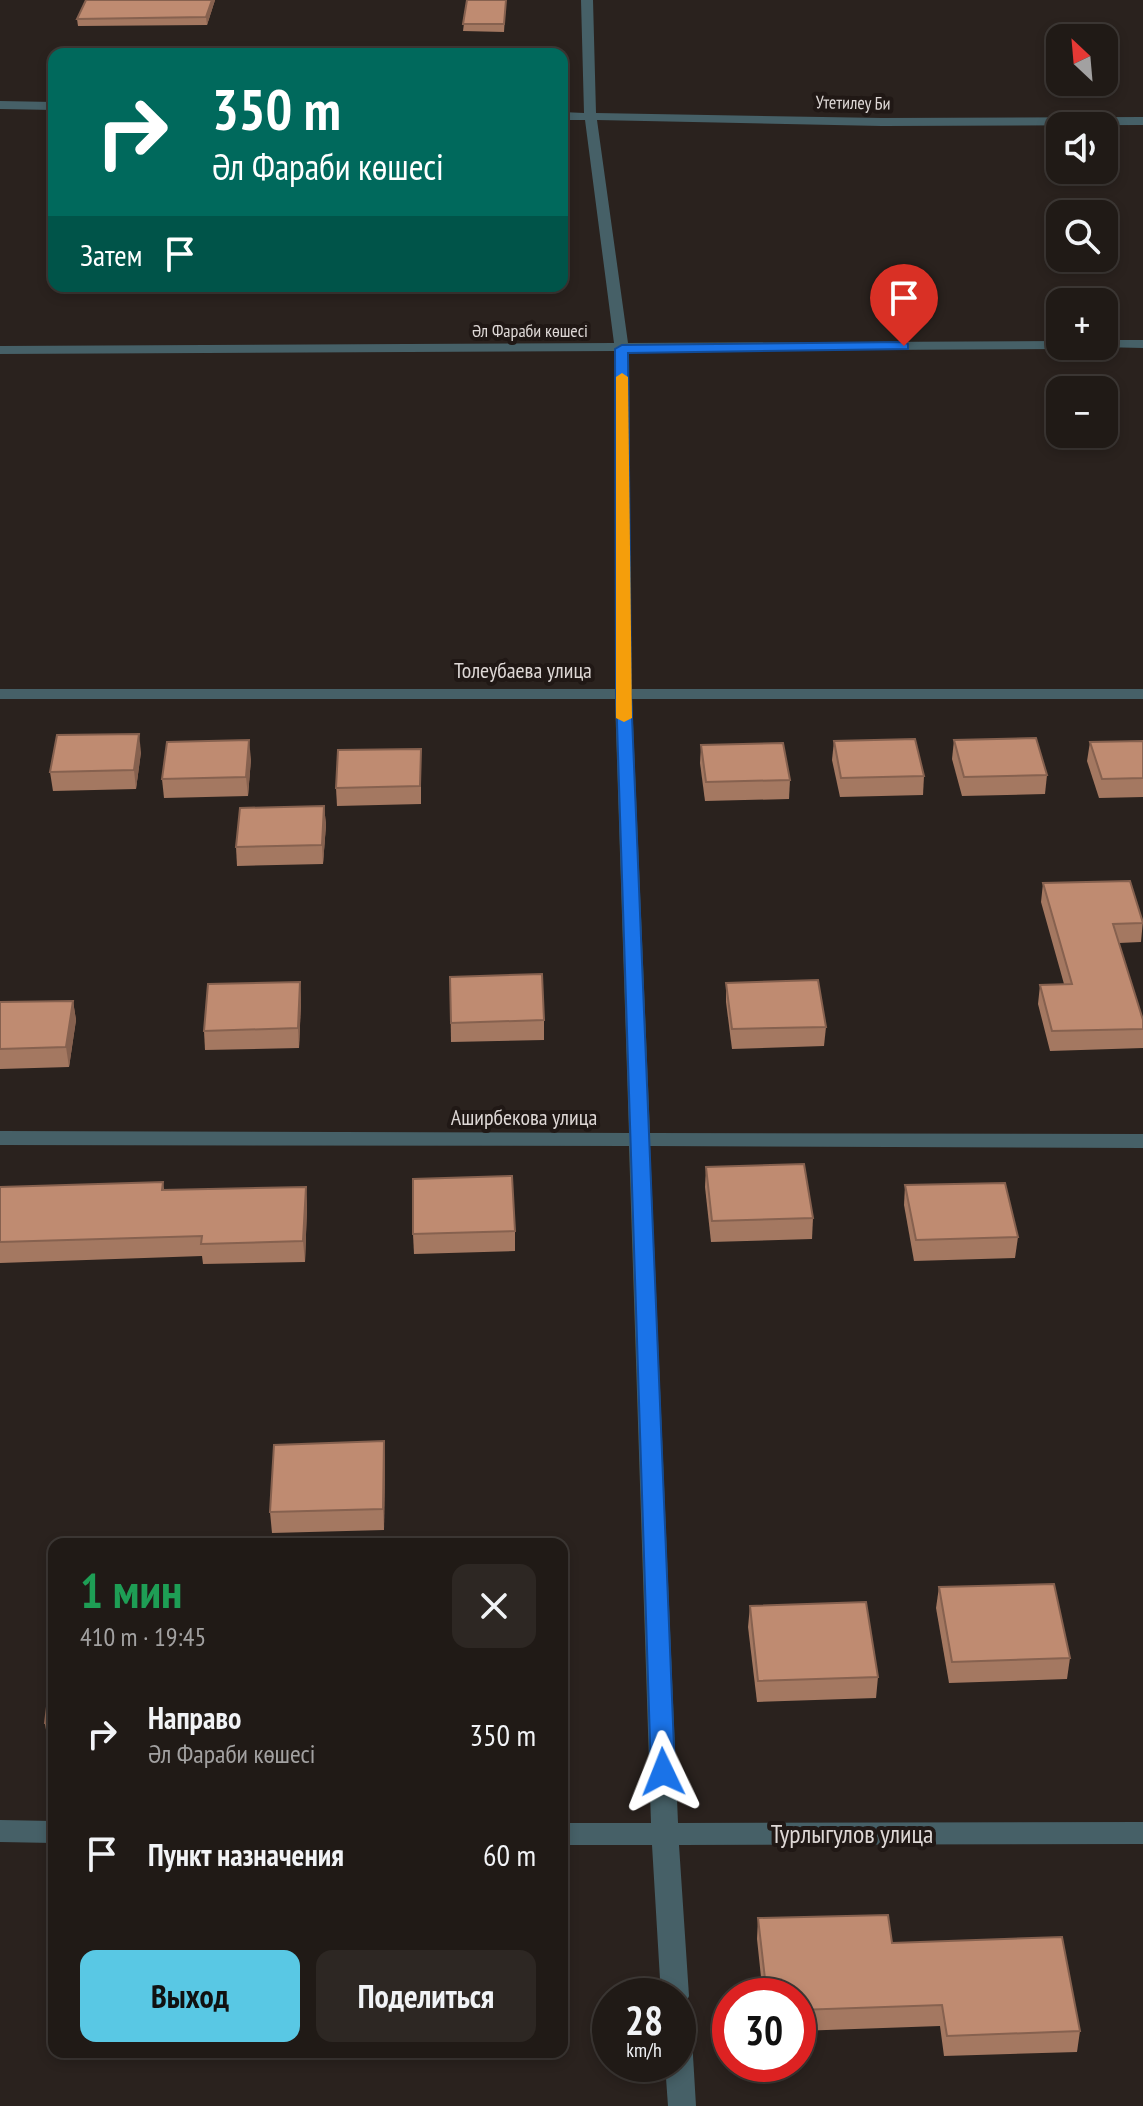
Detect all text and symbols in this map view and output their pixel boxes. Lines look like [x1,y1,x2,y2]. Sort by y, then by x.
north arrow [1046,24,1118,96]
map controls [1046,24,1118,448]
text: 350 m [212,73,341,145]
icon: right [80,80,184,184]
street label: Утетилеу Би [815,90,891,115]
button: sound [1046,112,1118,184]
text: Әл Фараби көшесі [212,143,444,190]
button: search [1046,200,1118,272]
icon: arrive [158,232,202,276]
text: Затем [80,235,142,274]
pin [870,264,938,346]
icon: arrive [882,276,926,320]
button: + [1046,288,1118,360]
street label: Әл Фараби көшесі [472,319,588,342]
button: − [1046,376,1118,448]
street label: Толеубаева улица [454,656,592,684]
street label: Аширбекова улица [451,1103,597,1131]
text: 1 мин [80,1559,182,1621]
button: close [452,1564,536,1648]
text: 410 m · 19:45 [80,1620,206,1653]
text: Направо [148,1698,241,1737]
icon: right [80,1712,124,1756]
text: 350 m [470,1715,536,1754]
position arrow [621,1730,705,1814]
text: Әл Фараби көшесі [148,1737,316,1770]
street label: Турлыгулов улица [771,1817,933,1850]
icon: arrive [80,1832,124,1876]
text: Пункт назначения [148,1835,344,1874]
text: 60 m [483,1835,536,1874]
button: Выход [80,1950,300,2042]
button: Поделиться [316,1950,536,2042]
speed limit sign: 30 [712,1978,816,2082]
text: 28 [625,1994,663,2046]
text: km/h [626,2037,662,2063]

